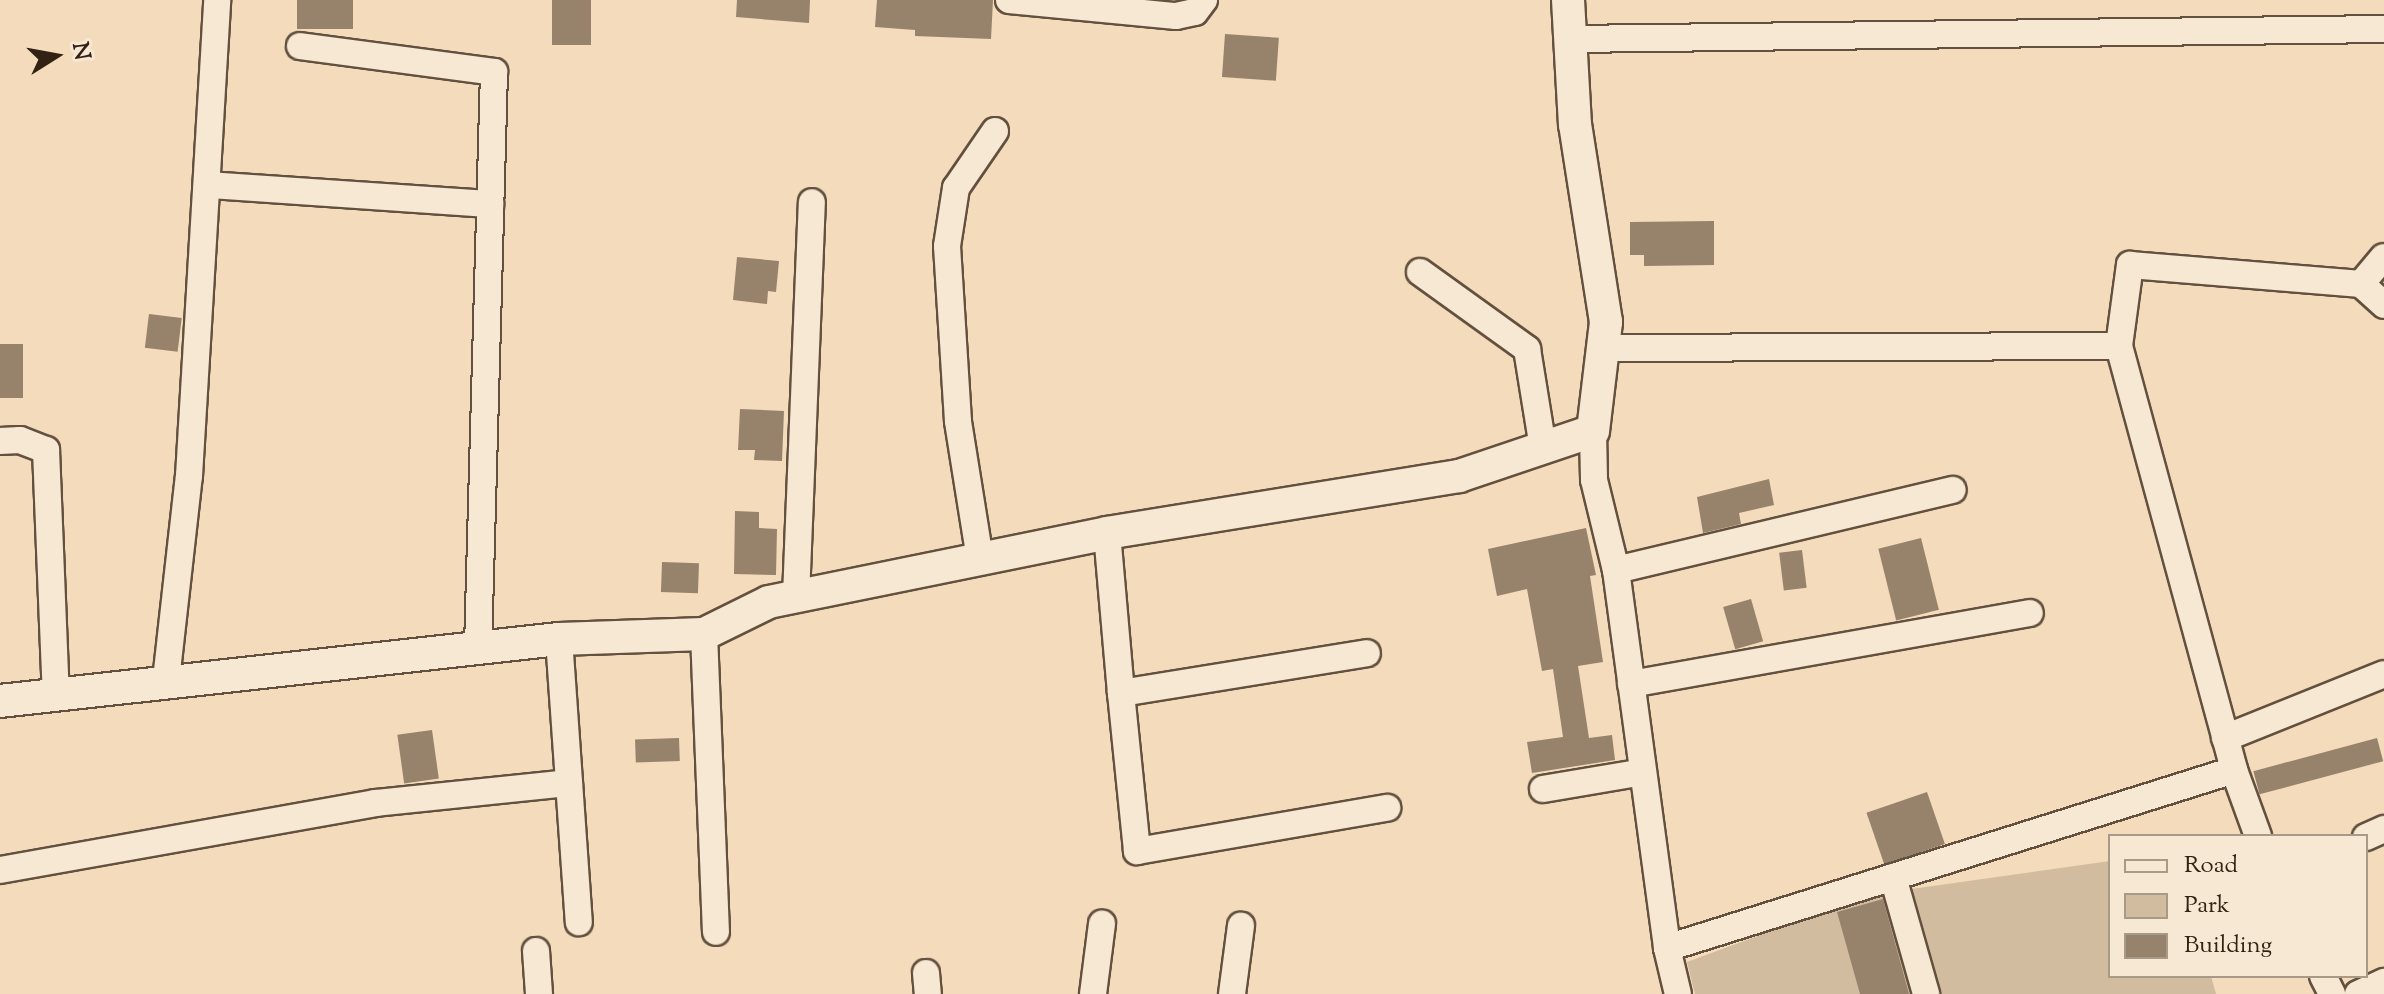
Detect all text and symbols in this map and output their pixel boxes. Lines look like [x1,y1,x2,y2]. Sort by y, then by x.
north arrow [16,16,96,96]
text: N [62,40,97,63]
legend [2108,834,2368,978]
text: Road [2184,849,2238,883]
text: Park [2184,889,2230,923]
text: Building [2184,929,2272,963]

